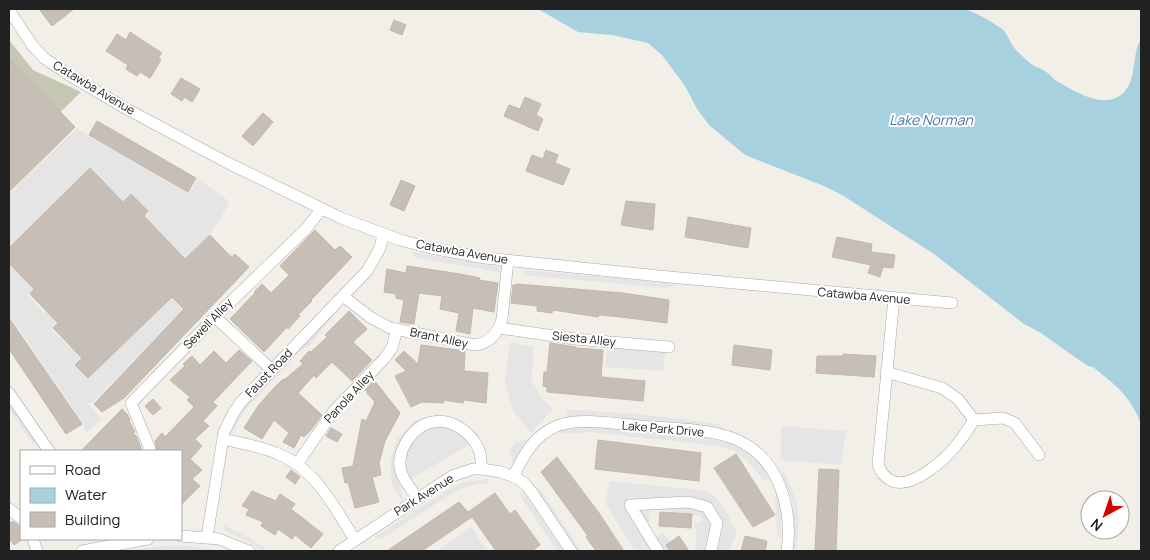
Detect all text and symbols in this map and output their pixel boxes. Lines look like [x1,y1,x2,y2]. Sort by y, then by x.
street label: Catawba Avenue [50,56,138,119]
water label: Lake Norman [889,110,973,129]
street label: Catawba Avenue [415,235,509,268]
street label: Catawba Avenue [817,283,911,308]
street label: Sewell Alley [179,294,237,353]
street label: Brant Alley [409,323,470,352]
street label: Siesta Alley [551,327,617,350]
street label: Faust Road [241,345,296,401]
street label: Panola Alley [320,366,378,427]
street label: Lake Park Drive [621,416,705,441]
legend [20,450,182,540]
text: Road [65,459,101,480]
street label: Park Avenue [391,470,457,520]
text: Water [65,484,107,505]
north arrow [1080,490,1130,540]
text: Building [65,509,120,530]
text: N [1086,515,1106,536]

